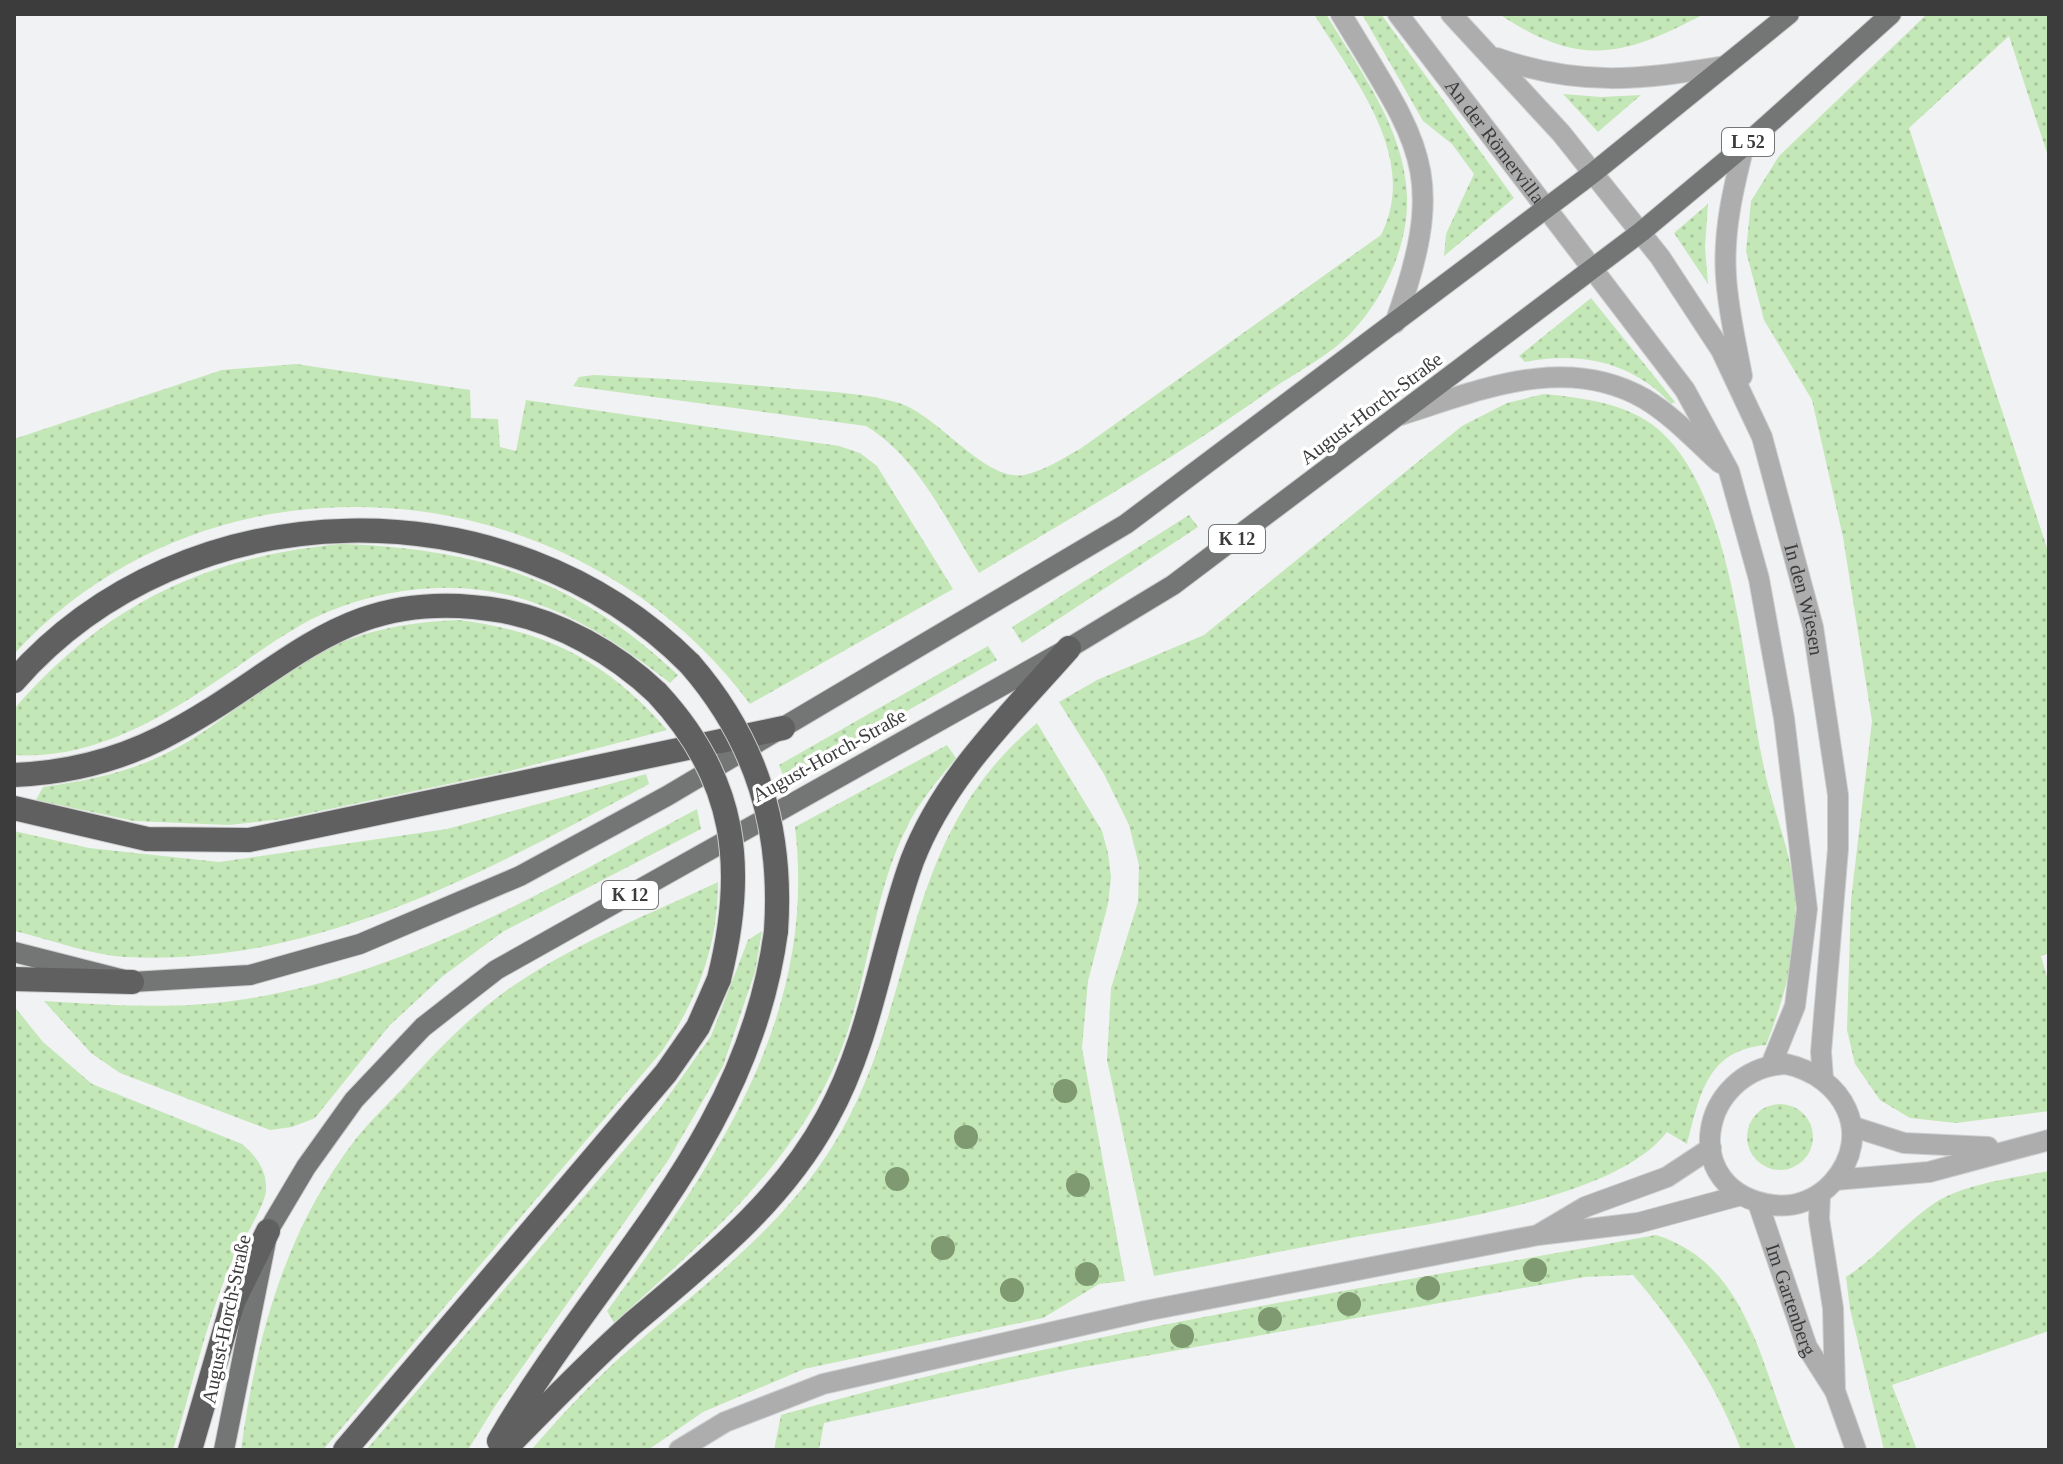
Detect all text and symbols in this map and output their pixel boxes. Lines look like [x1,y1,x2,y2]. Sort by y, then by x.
street label: An der Römervilla [1441,75,1549,208]
road number: L 52 [1722,128,1774,156]
street label: August-Horch-Straße [1296,347,1447,469]
road number: K 12 [1209,525,1265,553]
street label: In den Wiesen [1780,541,1828,657]
street label: August-Horch-Straße [748,704,910,807]
road number: K 12 [602,881,658,909]
street label: August-Horch-Straße [197,1232,256,1406]
street label: Im Gartenberg [1762,1241,1821,1360]

